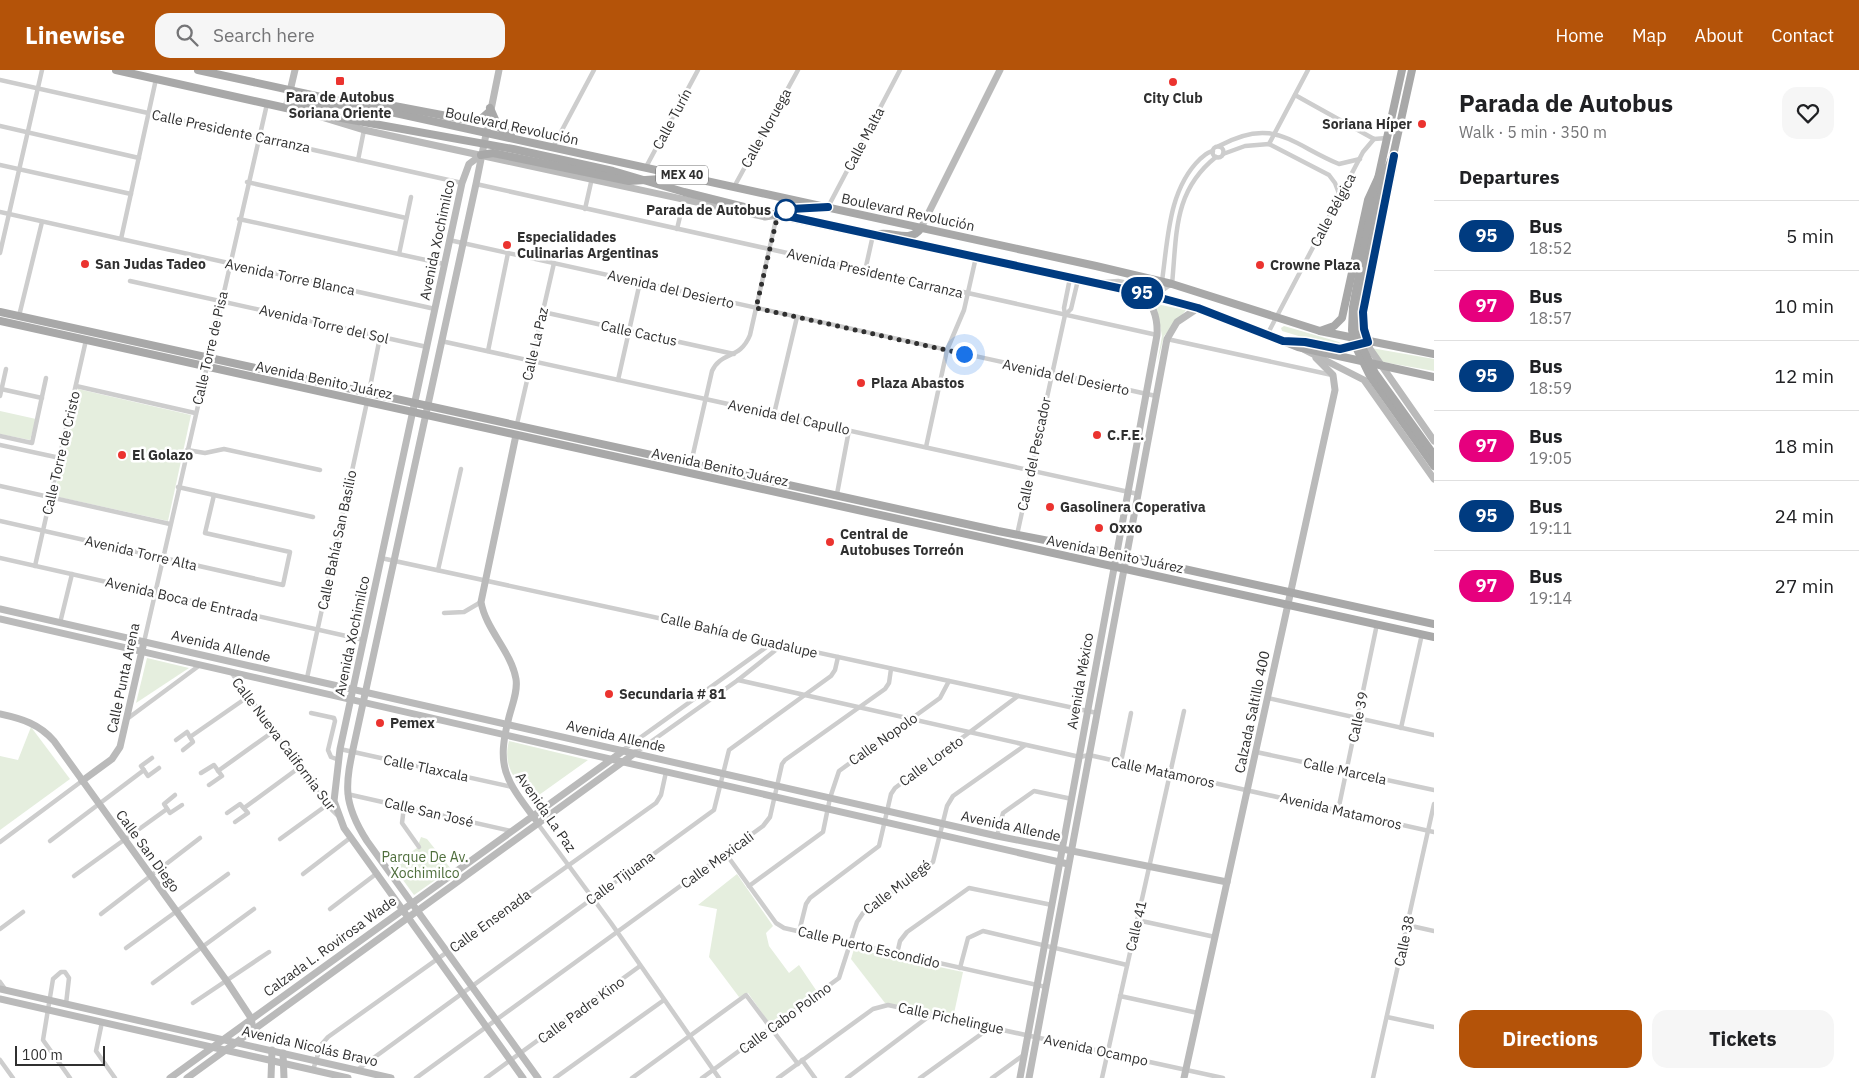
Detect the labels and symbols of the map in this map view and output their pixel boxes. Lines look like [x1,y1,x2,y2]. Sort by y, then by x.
marker: Para de Autobus Soriana Oriente [334,75,346,87]
marker: City Club [1167,76,1179,88]
street label: Calle Turín [648,85,696,153]
street label: Calle Noruega [737,85,795,171]
place label: Para de Autobus Soriana Oriente [286,88,394,122]
place label: City Club [1143,89,1203,107]
street label: Boulevard Revolución [444,103,580,149]
street label: Calle Malta [840,104,889,174]
street label: Calle Presidente Carranza [150,105,312,157]
place label: Soriana Híper [1322,115,1412,133]
marker: Soriana Híper [1416,118,1428,130]
road number: MEX 40 [656,166,708,184]
street label: Calle Bélgica [1306,170,1360,250]
street label: Avenida Xochimilco [415,178,459,302]
street label: Boulevard Revolución [840,189,976,235]
marker: Parada de Autobus [775,199,797,221]
place label: Parada de Autobus [646,201,771,219]
place label: Especialidades Culinarias Argentinas [517,228,659,262]
marker: Especialidades Culinarias Argentinas [501,239,513,251]
street label: Avenida Presidente Carranza [785,244,965,302]
street label: Avenida Torre Blanca [223,254,357,300]
place label: San Judas Tadeo [95,255,206,273]
place label: Crowne Plaza [1270,256,1360,274]
marker: San Judas Tadeo [79,258,91,270]
marker: Crowne Plaza [1254,259,1266,271]
street label: Avenida del Desierto [606,266,736,312]
line badge: 95 [1120,277,1164,309]
street label: Calle Torre de Pisa [188,289,232,407]
street label: Avenida Torre del Sol [257,300,391,348]
street label: Calle La Paz [518,305,552,382]
street label: Calle Cactus [599,316,679,350]
your location [952,342,977,367]
street label: Avenida del Desierto [1001,355,1131,399]
street label: Avenida Benito Juárez [254,357,395,403]
place label: Plaza Abastos [871,374,964,392]
marker: Plaza Abastos [855,377,867,389]
street label: Calle Torre de Cristo [38,389,84,517]
street label: Avenida del Capullo [726,395,852,439]
street label: Calle del Pescador [1013,395,1055,513]
place label: C.F.E. [1107,426,1144,444]
marker: C.F.E. [1091,429,1103,441]
street label: Avenida Benito Juárez [650,444,791,490]
place label: El Golazo [132,446,193,464]
marker: El Golazo [116,449,128,461]
street label: Calle Bahía San Basilio [313,468,361,612]
place label: Gasolinera Coperativa [1060,498,1206,516]
marker: Gasolinera Coperativa [1044,501,1056,513]
place label: Oxxo [1109,519,1142,537]
marker: Oxxo [1093,522,1105,534]
place label: Central de Autobuses Torreón [840,525,964,559]
street label: Avenida Torre Alta [83,531,199,575]
street label: Avenida Benito Juárez [1045,531,1186,577]
marker: Central de Autobuses Torreón [824,536,836,548]
street label: Avenida Boca de Entrada [104,573,261,626]
street label: Avenida Xochimilco [330,574,374,698]
street label: Calle Bahía de Guadalupe [659,608,820,662]
street label: Calle Punta Arena [103,621,144,735]
street label: Avenida Allende [170,626,273,666]
street label: Avenida México [1063,631,1097,731]
street label: Calzada Saltillo 400 [1230,649,1274,775]
street label: Calle Nueva California Sur [228,674,340,814]
place label: Secundaria # 81 [619,685,726,703]
marker: Secundaria # 81 [603,688,615,700]
street label: Calle 39 [1344,690,1372,744]
street label: Calle Nopolo [845,709,921,769]
place label: Pemex [390,714,435,732]
street label: Avenida Allende [565,716,668,756]
marker: Pemex [374,717,386,729]
street label: Calle Loreto [895,732,967,790]
street label: Calle Tlaxcala [382,750,471,786]
street label: Calle Matamoros [1109,752,1217,792]
street label: Calle Marcela [1302,753,1389,789]
street label: Avenida La Paz [512,768,581,856]
street label: Avenida Matamoros [1278,788,1404,834]
street label: Calle San José [383,793,476,831]
street label: Calle San Diego [112,806,184,896]
street label: Avenida Allende [959,807,1063,845]
street label: Calle Mexicali [677,827,757,893]
street label: Calle Tijuana [582,847,658,909]
park label: Parque De Av. Xochimilco [381,848,469,882]
street label: Calle Mulegé [859,855,935,918]
street label: Calle Ensenada [446,885,535,957]
street label: Calzada L. Rovirosa Wade [260,891,400,1000]
street label: Calle 41 [1121,899,1151,953]
street label: Calle 38 [1390,914,1418,968]
street label: Calle Puerto Escondido [796,922,942,972]
street label: Calle Padre Kino [534,972,628,1048]
street label: Calle Cabo Polmo [735,978,835,1058]
street label: Calle Pichelingue [896,998,1006,1038]
street label: Avenida Nicolás Bravo [240,1022,380,1070]
street label: Avenida Ocampo [1042,1030,1150,1070]
scale bar [15,1043,105,1066]

